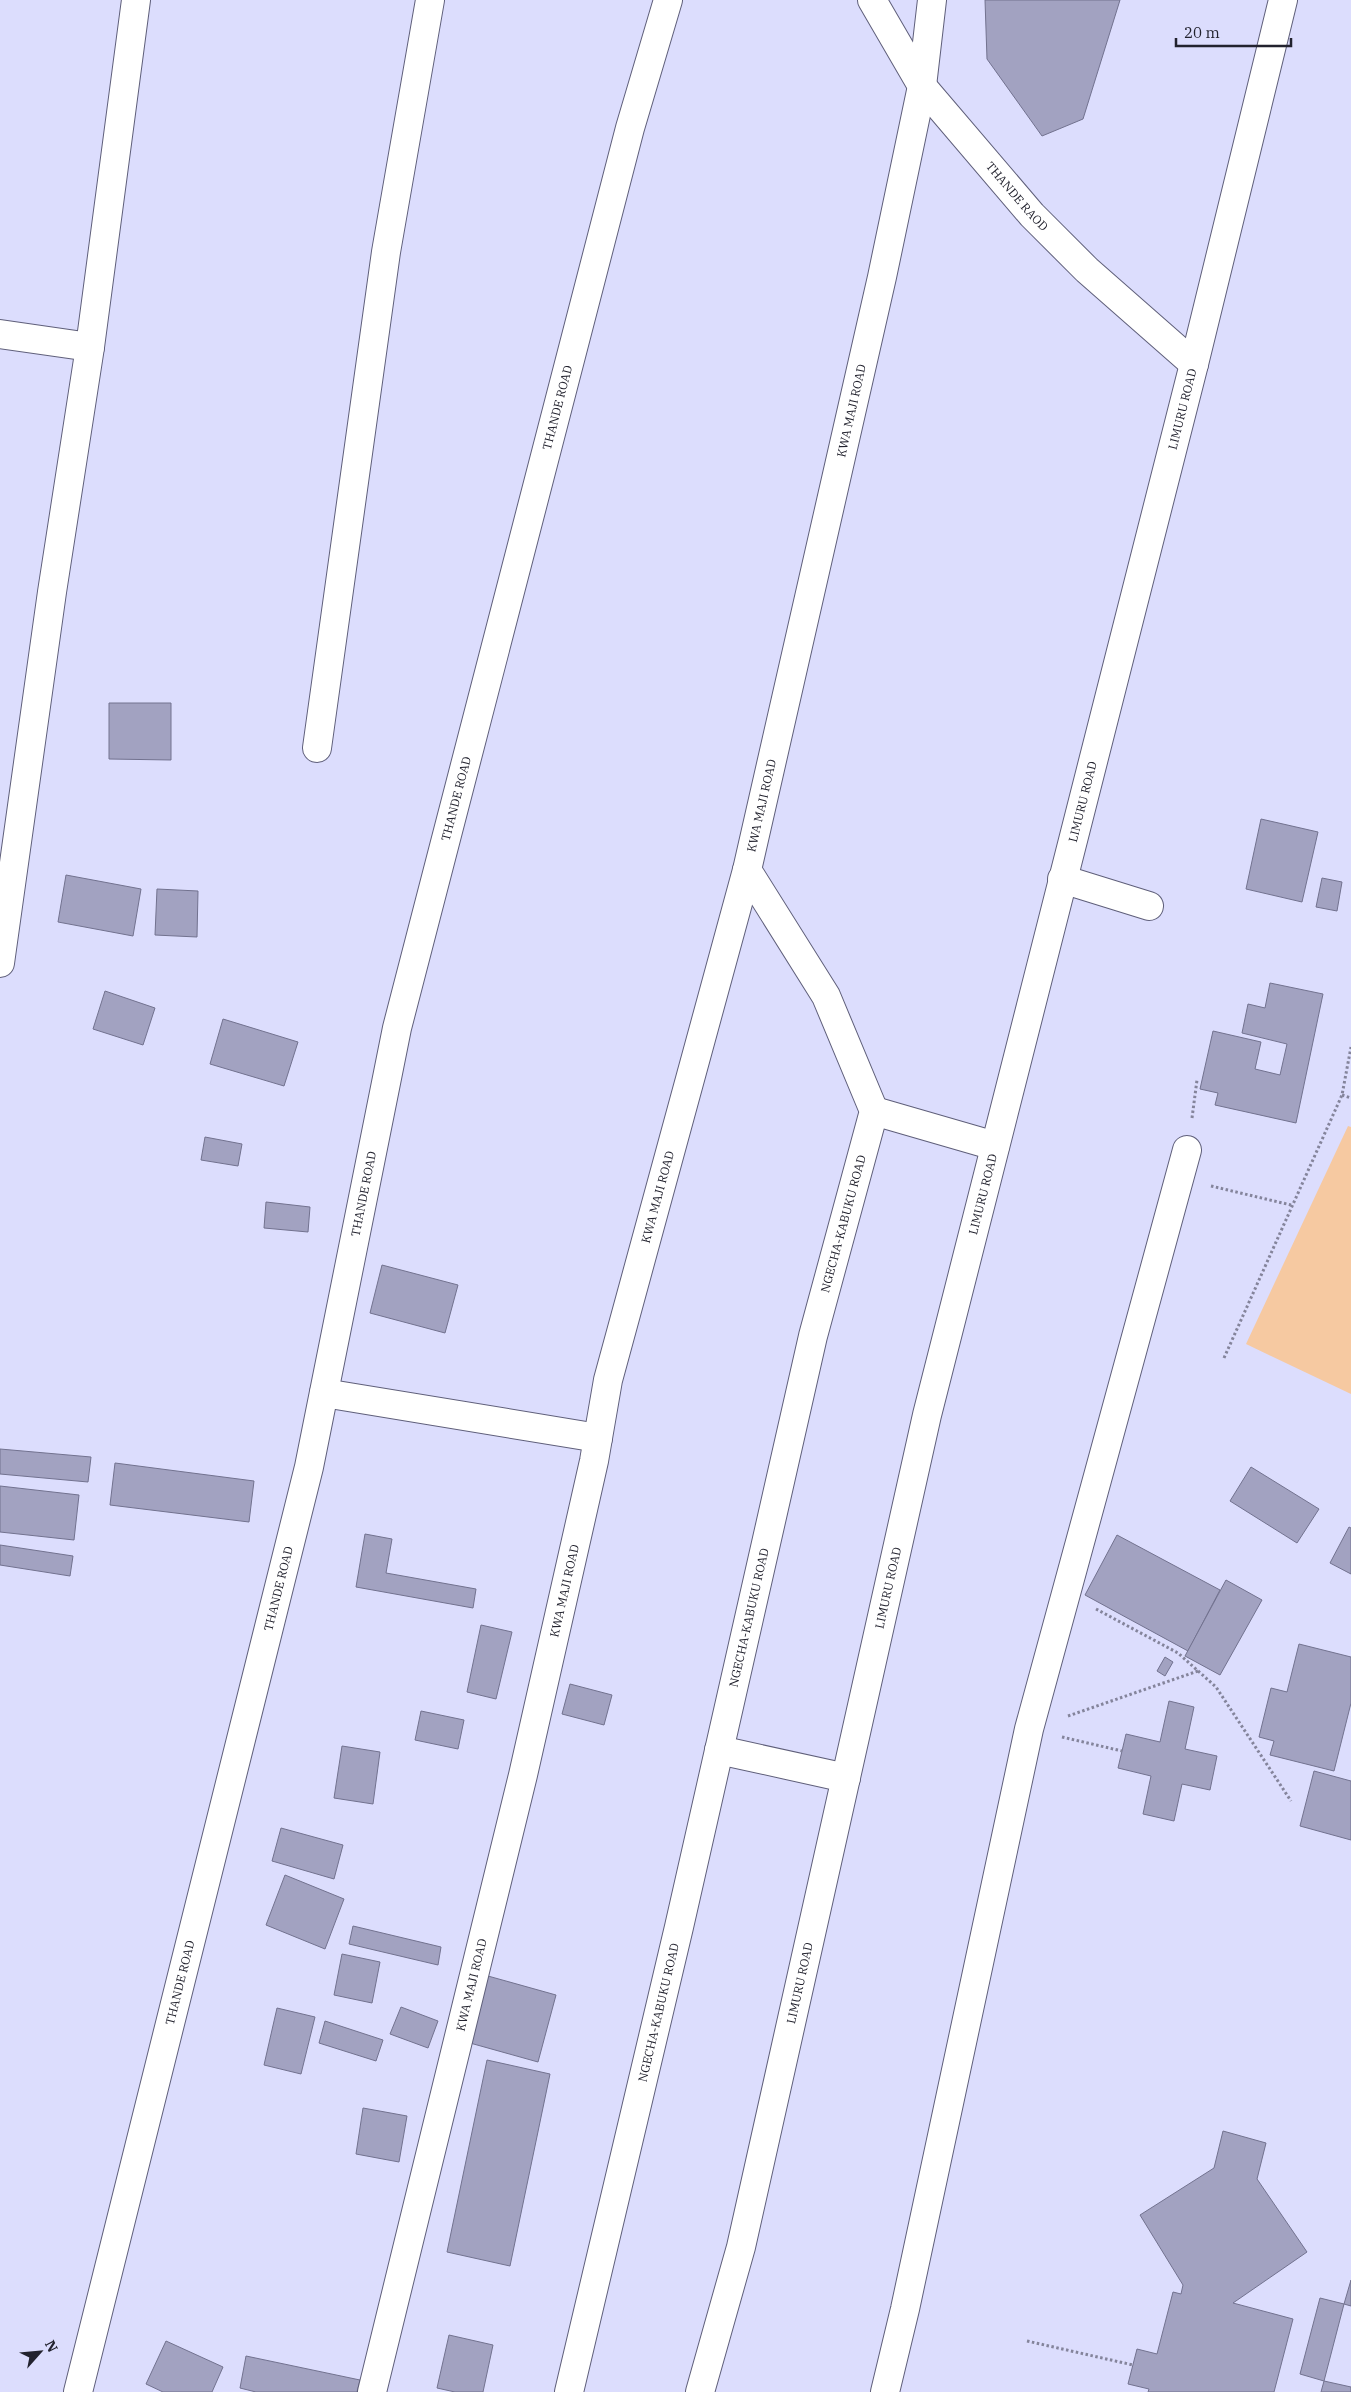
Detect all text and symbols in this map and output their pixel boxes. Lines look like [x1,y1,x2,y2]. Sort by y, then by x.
scale bar [1176,15,1291,47]
text: 20 m [1184,23,1220,42]
street label: THANDE RAOD [983,158,1051,234]
street label: KWA MAJI ROAD [833,363,869,459]
street label: THANDE ROAD [539,364,575,451]
street label: LIMURU ROAD [1165,367,1200,451]
street label: THANDE ROAD [438,755,474,842]
street label: KWA MAJI ROAD [743,757,779,853]
street label: LIMURU ROAD [1065,759,1100,844]
street label: KWA MAJI ROAD [638,1149,677,1245]
street label: THANDE ROAD [347,1150,379,1238]
street label: LIMURU ROAD [965,1152,1000,1236]
street label: NGECHA-KABUKU ROAD [817,1153,869,1294]
street label: KWA MAJI ROAD [546,1543,582,1639]
street label: THANDE ROAD [260,1545,296,1632]
street label: LIMURU ROAD [871,1546,904,1630]
street label: NGECHA-KABUKU ROAD [726,1547,772,1689]
street label: KWA MAJI ROAD [453,1937,490,2033]
street label: THANDE ROAD [162,1939,198,2026]
street label: NGECHA-KABUKU ROAD [635,1941,682,2083]
street label: LIMURU ROAD [783,1941,816,2025]
north arrow [15,2327,65,2377]
text: N [41,2337,62,2355]

